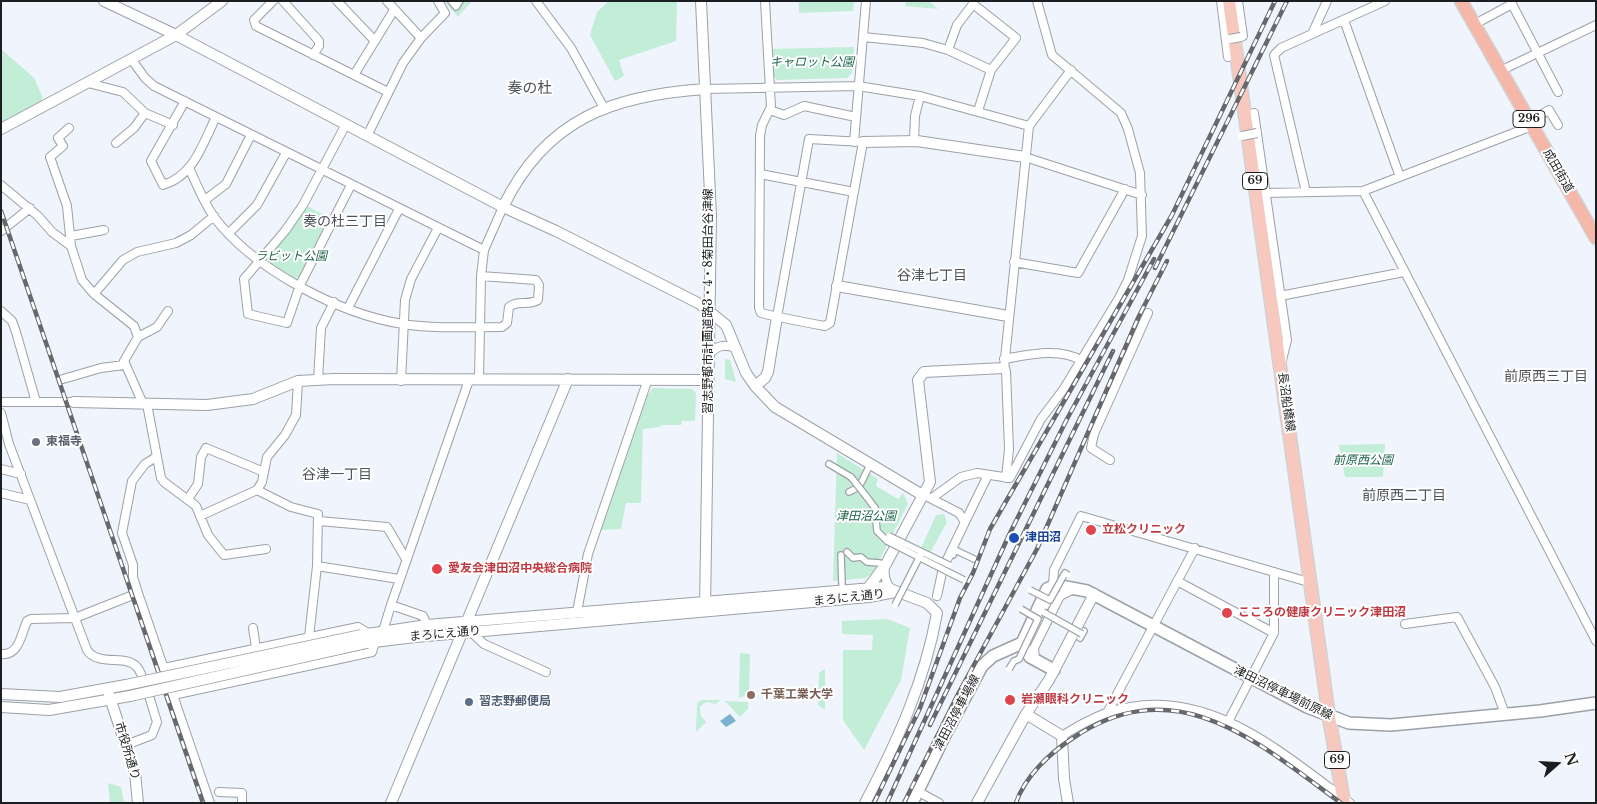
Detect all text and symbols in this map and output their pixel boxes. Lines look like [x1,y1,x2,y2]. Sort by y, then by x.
park label: キャロット公園 [770,56,854,70]
district label: 奏の杜 [508,80,552,98]
road number: 296 [1513,110,1545,128]
street label: 成田街道 [1540,147,1576,195]
road number: 69 [1242,172,1268,190]
street label: 習志野都市計画道路3・4・8菊田台谷津線 [702,188,716,414]
district label: 奏の杜三丁目 [303,214,387,230]
park label: ラビット公園 [255,250,327,264]
district label: 谷津七丁目 [897,268,967,284]
district label: 前原西三丁目 [1504,369,1588,385]
street label: 長沼船橋線 [1275,371,1297,433]
place label: 東福寺 [46,435,82,449]
marker: 東福寺 [30,436,42,448]
park label: 前原西公園 [1333,454,1393,468]
district label: 谷津一丁目 [302,467,372,483]
district label: 前原西二丁目 [1362,488,1446,504]
park label: 津田沼公園 [836,510,896,524]
marker: 立松クリニック [1084,523,1098,537]
place label: 立松クリニック [1102,523,1186,537]
marker: 津田沼 [1007,531,1021,545]
place label: 津田沼 [1025,531,1061,545]
marker: 愛友会津田沼中央総合病院 [430,562,444,576]
place label: 愛友会津田沼中央総合病院 [448,562,592,576]
street label: まろにえ通り [812,587,886,609]
marker: こころの健康クリニック津田沼 [1220,606,1234,620]
place label: こころの健康クリニック津田沼 [1238,606,1406,620]
street label: まろにえ通り [409,624,481,644]
street label: 津田沼停車場前原線 [1231,663,1335,723]
street label: 津田沼停車場線 [931,673,983,753]
place label: 千葉工業大学 [761,688,833,702]
marker: 千葉工業大学 [745,689,757,701]
marker: 岩瀬眼科クリニック [1003,693,1017,707]
place label: 岩瀬眼科クリニック [1021,693,1129,707]
place label: 習志野郵便局 [479,695,551,709]
marker: 習志野郵便局 [463,696,475,708]
street label: 市役所通り [111,720,143,782]
north arrow [1532,739,1582,789]
text: N [1561,750,1582,768]
road number: 69 [1324,752,1350,768]

